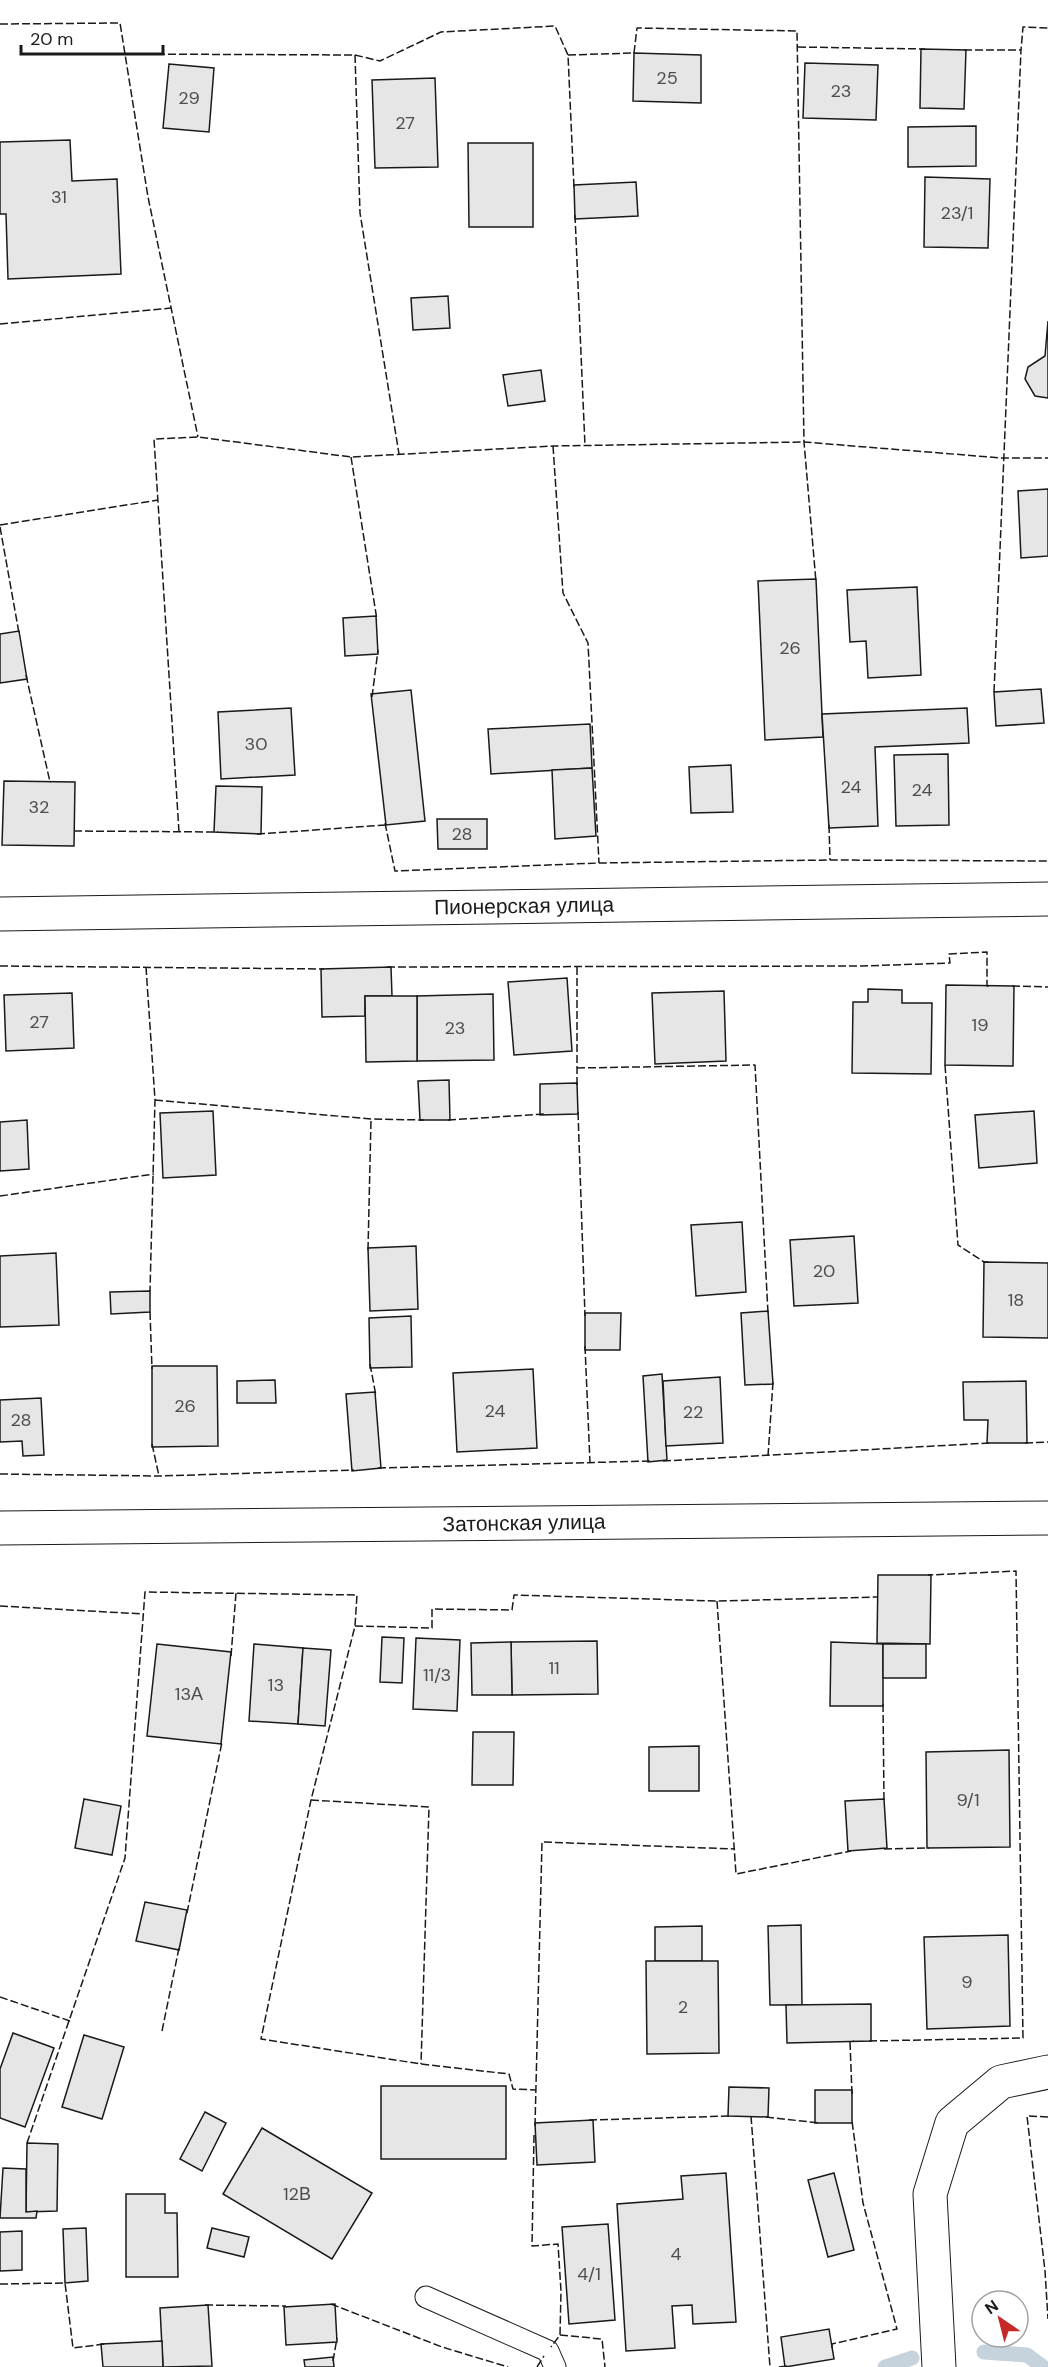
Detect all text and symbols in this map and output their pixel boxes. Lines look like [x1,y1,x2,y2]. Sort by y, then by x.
scale bar [21,18,164,56]
text: 20 m [30,27,73,51]
house number: 25 [656,66,678,90]
house number: 23 [830,79,852,103]
house number: 29 [178,86,200,110]
house number: 27 [395,111,415,135]
house number: 31 [51,185,67,209]
house number: 23/1 [941,201,973,225]
house number: 26 [779,636,801,660]
house number: 30 [245,732,267,756]
house number: 24 [841,775,862,799]
house number: 24 [912,778,933,802]
house number: 32 [28,795,50,819]
house number: 28 [451,822,473,846]
street label: Пионерская улица [434,890,615,922]
house number: 27 [29,1010,49,1034]
house number: 19 [972,1013,988,1037]
house number: 23 [444,1016,466,1040]
house number: 20 [813,1259,835,1283]
house number: 18 [1008,1288,1024,1312]
house number: 26 [174,1394,196,1418]
house number: 24 [485,1399,506,1423]
house number: 22 [683,1400,703,1424]
house number: 28 [10,1408,32,1432]
street label: Затонская улица [442,1508,606,1538]
house number: 11 [548,1656,560,1680]
house number: 11/3 [423,1663,451,1687]
house number: 13 [268,1673,284,1697]
house number: 13А [175,1682,203,1706]
house number: 9/1 [956,1788,980,1812]
house number: 9 [961,1970,973,1994]
house number: 2 [678,1995,688,2019]
house number: 12В [283,2182,311,2206]
house number: 4 [671,2242,682,2266]
house number: 4/1 [577,2262,601,2286]
north arrow [970,2289,1030,2349]
text: N [981,2295,1002,2319]

